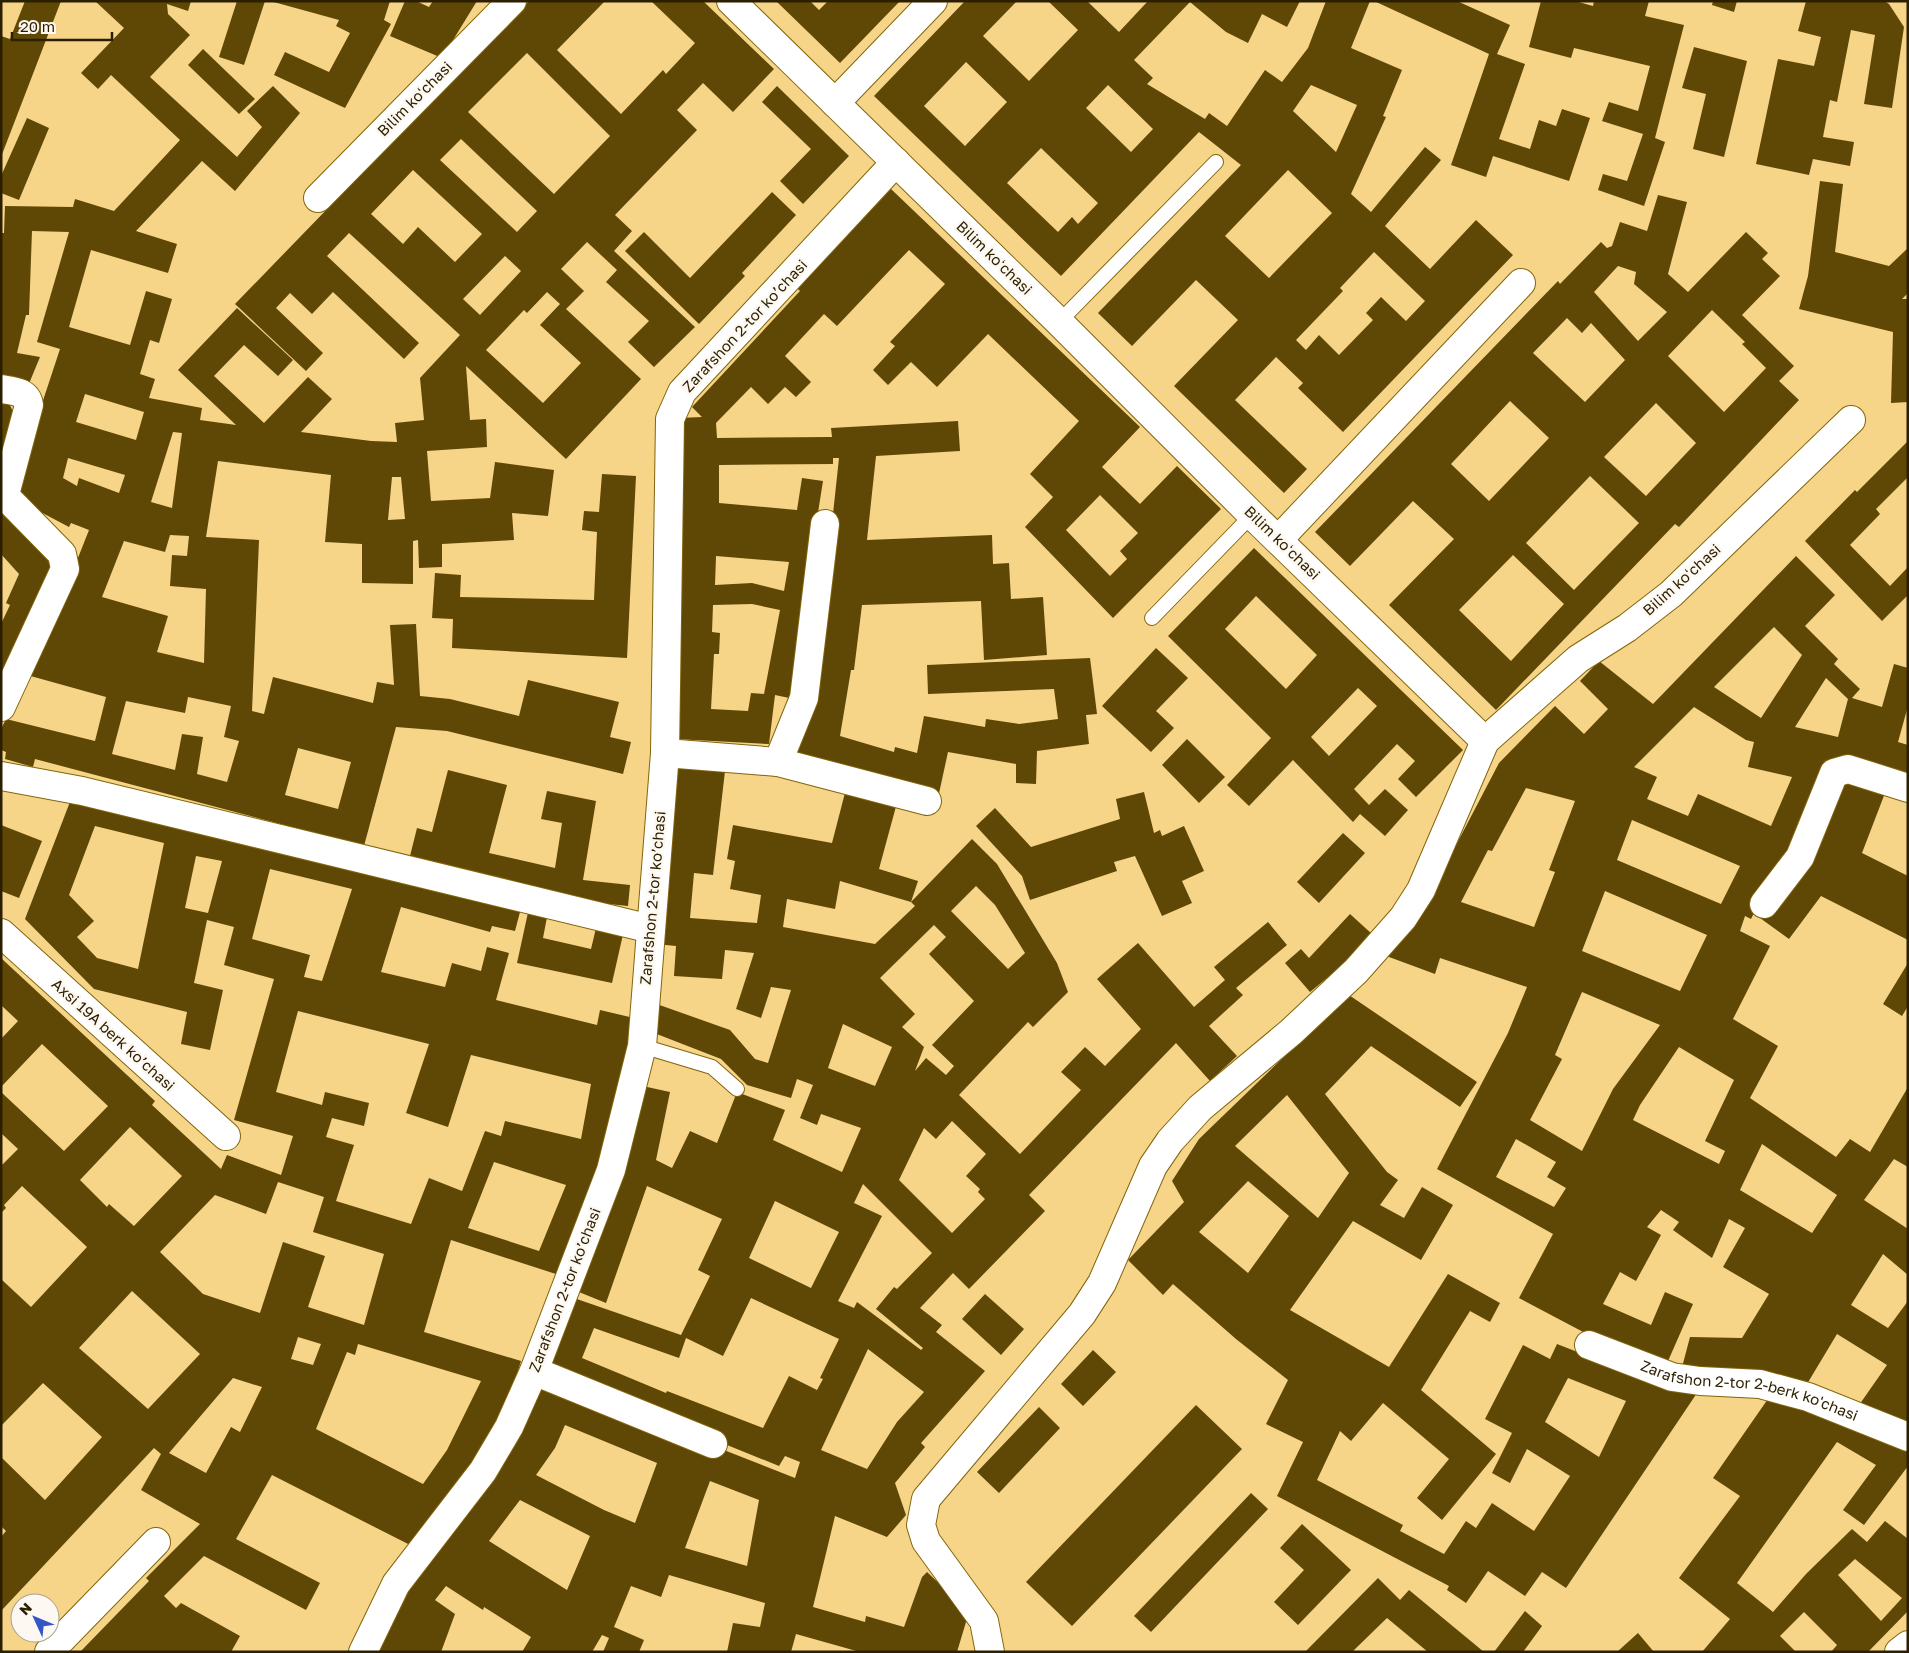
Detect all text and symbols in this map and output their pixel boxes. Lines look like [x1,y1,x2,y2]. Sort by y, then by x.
scale bar [12,10,112,42]
text: 20 m [20,17,55,35]
street label: Bilim koʻchasi [373,57,455,139]
street label: Bilim koʻchasi [953,217,1036,298]
street label: Zarafshon 2-tor koʼchasi [678,255,810,395]
street label: Bilim koʻchasi [1241,502,1324,583]
street label: Bilim koʻchasi [1639,540,1724,619]
street label: Zarafshon 2-tor koʼchasi [635,810,669,986]
street label: Аxsi 19А berk koʼchasi [48,974,179,1094]
street label: Zarafshon 2-tor koʼchasi [524,1205,604,1374]
street label: Zarafshon 2-tor 2-berk ko'chasi [1638,1356,1861,1424]
north arrow [10,1593,60,1643]
text: N [15,1599,35,1618]

